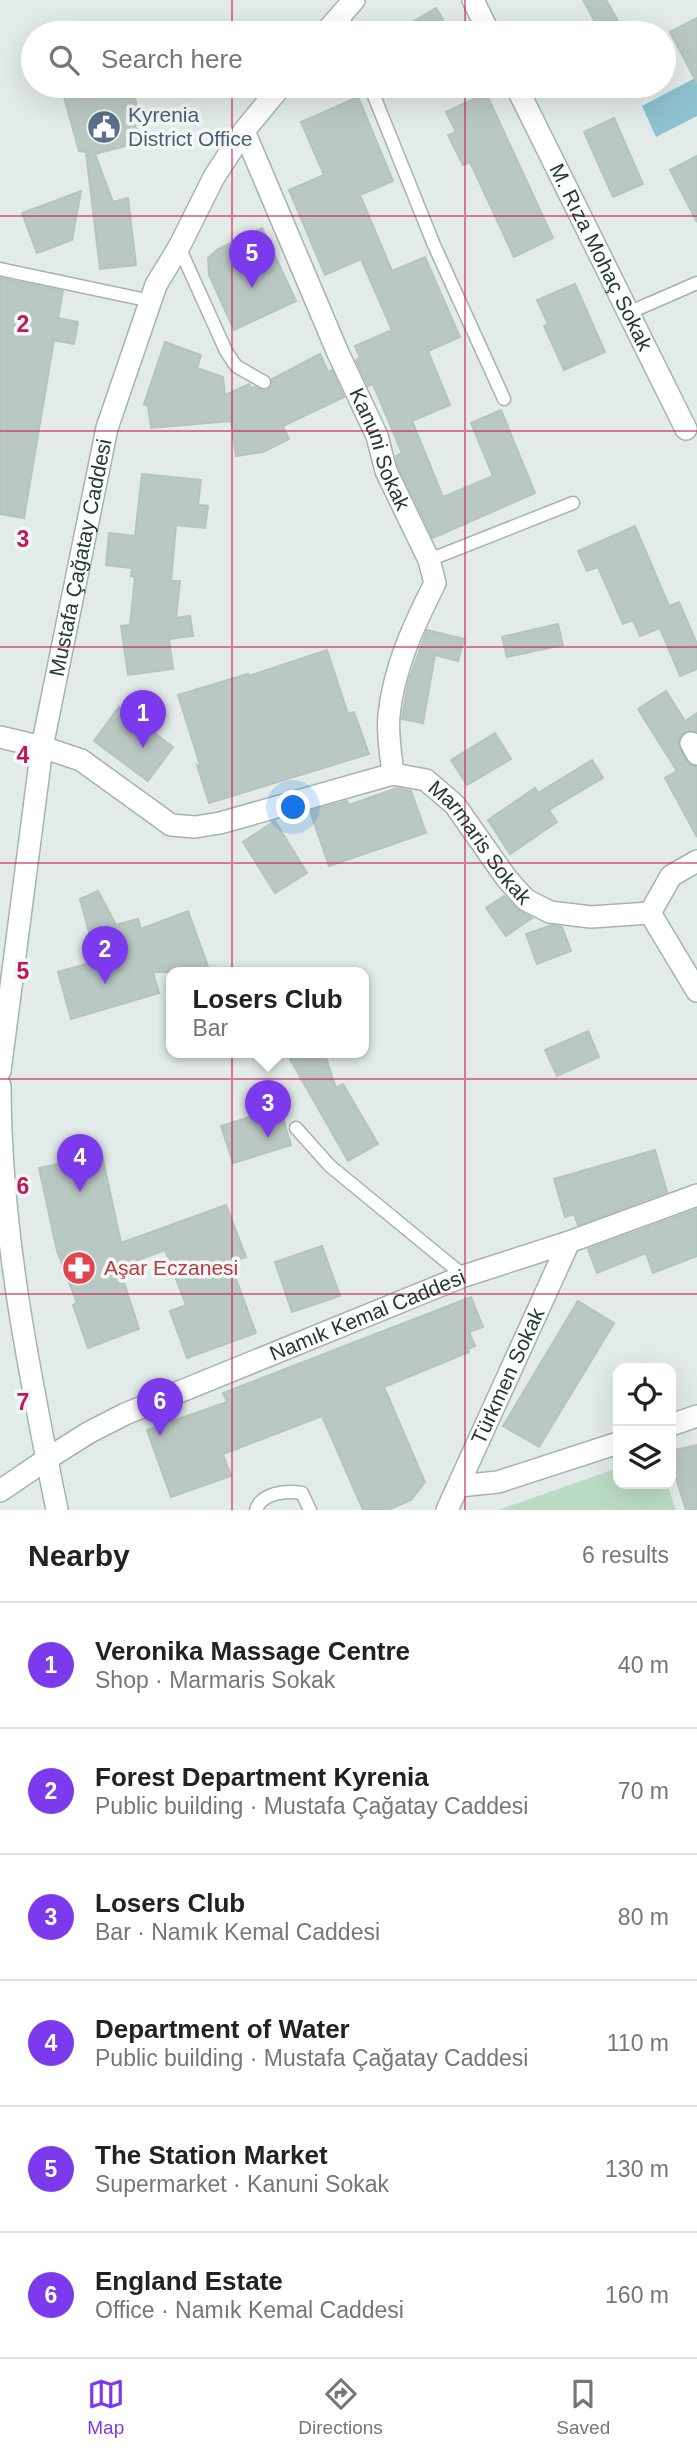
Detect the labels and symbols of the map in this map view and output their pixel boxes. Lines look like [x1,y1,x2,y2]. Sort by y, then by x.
place label: Kyrenia District Office [128,103,252,150]
public building icon: Kyrenia District Office [85,108,123,146]
street label: M. Rıza Mohaç Sokak [545,160,657,355]
pin: 5 [229,230,275,288]
text: 2 [17,311,29,337]
street label: Kanuni Sokak [345,384,415,514]
street label: Mustafa Çağatay Caddesi [45,437,116,678]
text: 3 [17,526,29,552]
pin: 1 [120,690,166,748]
text: 4 [17,742,30,768]
street label: Marmaris Sokak [424,776,536,909]
your location [276,790,310,824]
pin: 2 [82,926,128,984]
text: 5 [17,958,30,984]
pin: 3 [245,1080,291,1138]
pin: 4 [57,1134,103,1192]
text: 6 [17,1173,29,1199]
pharmacy icon: Aşar Eczanesi [60,1249,98,1287]
place label: Aşar Eczanesi [104,1256,238,1279]
street label: Namık Kemal Caddesi [266,1265,468,1365]
street label: Türkmen Sokak [467,1304,549,1448]
pin: 6 [137,1378,183,1436]
text: 7 [17,1389,29,1415]

